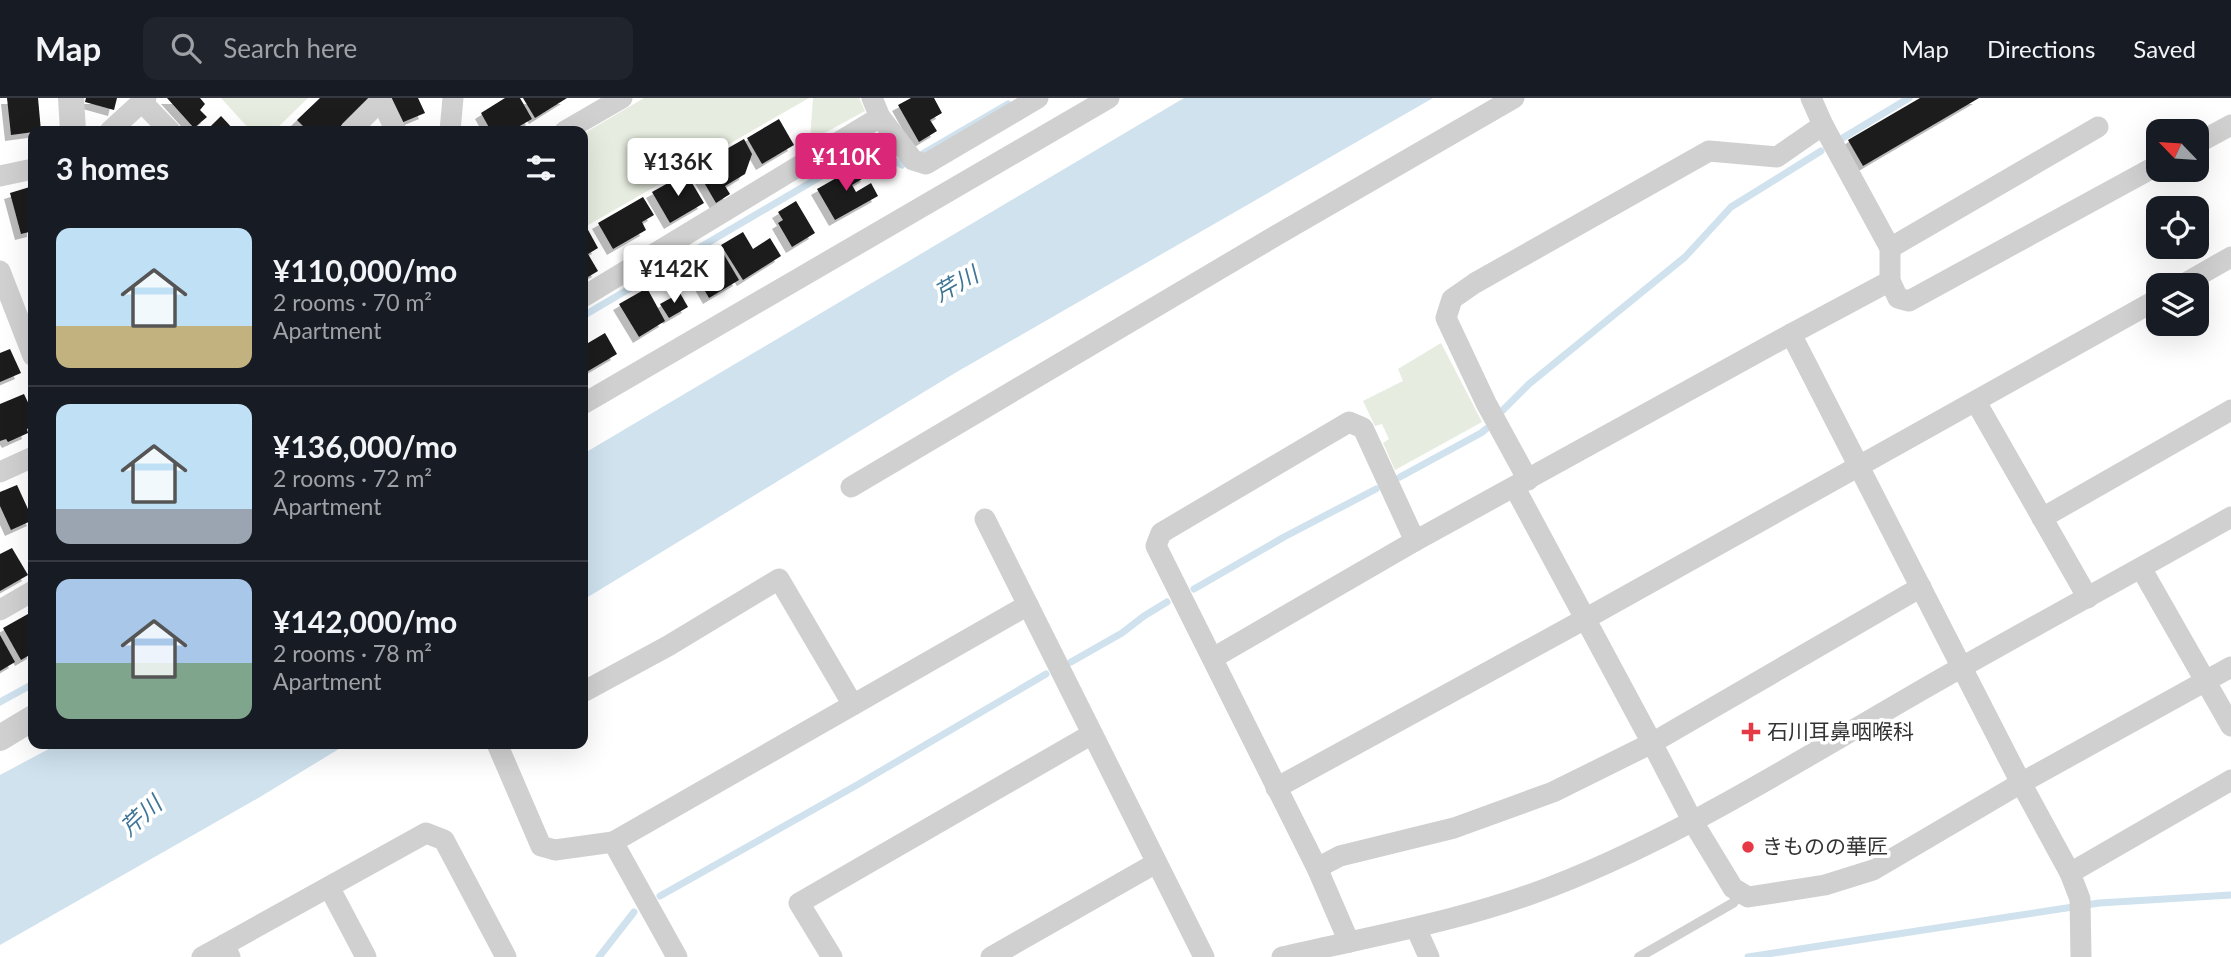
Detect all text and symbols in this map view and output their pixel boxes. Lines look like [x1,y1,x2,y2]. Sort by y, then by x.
search box [143,17,633,80]
text: Map [35,28,101,68]
icon: search [167,29,205,67]
text: Search here [223,32,357,64]
text: Map [1902,34,1949,63]
text: Directions [1987,34,2095,63]
text: Saved [2133,34,2196,63]
north arrow [2146,119,2208,182]
map controls [2146,119,2209,336]
pin: ¥110K [797,134,895,193]
pin: ¥136K [629,139,727,198]
text: ¥110K [811,142,881,170]
text: ¥136K [643,147,713,175]
icon: filters [522,149,560,187]
text: 3 homes [56,150,169,186]
button: locate [2146,196,2209,259]
pin: ¥142K [625,246,723,305]
text: ¥110,000/mo [273,252,457,288]
text: ¥142K [639,254,709,282]
icon: home [112,256,196,340]
water label: 芹川 [929,258,985,307]
button: layers [2146,273,2209,336]
text: 2 rooms · 70 m² [273,288,432,316]
text: Apartment [273,316,381,344]
text: ¥136,000/mo [273,428,457,464]
icon: home [112,432,196,516]
text: 2 rooms · 72 m² [273,464,432,492]
text: Apartment [273,492,381,520]
text: ¥142,000/mo [273,603,457,639]
icon: home [112,607,196,691]
text: 2 rooms · 78 m² [273,639,432,667]
text: Apartment [273,667,381,695]
place label: 石川耳鼻咽喉科 [1767,718,1914,743]
marker: 石川耳鼻咽喉科 [1741,722,1761,742]
water label: 芹川 [114,787,169,841]
place label: きものの華匠 [1762,833,1888,858]
marker: きものの華匠 [1740,839,1756,855]

